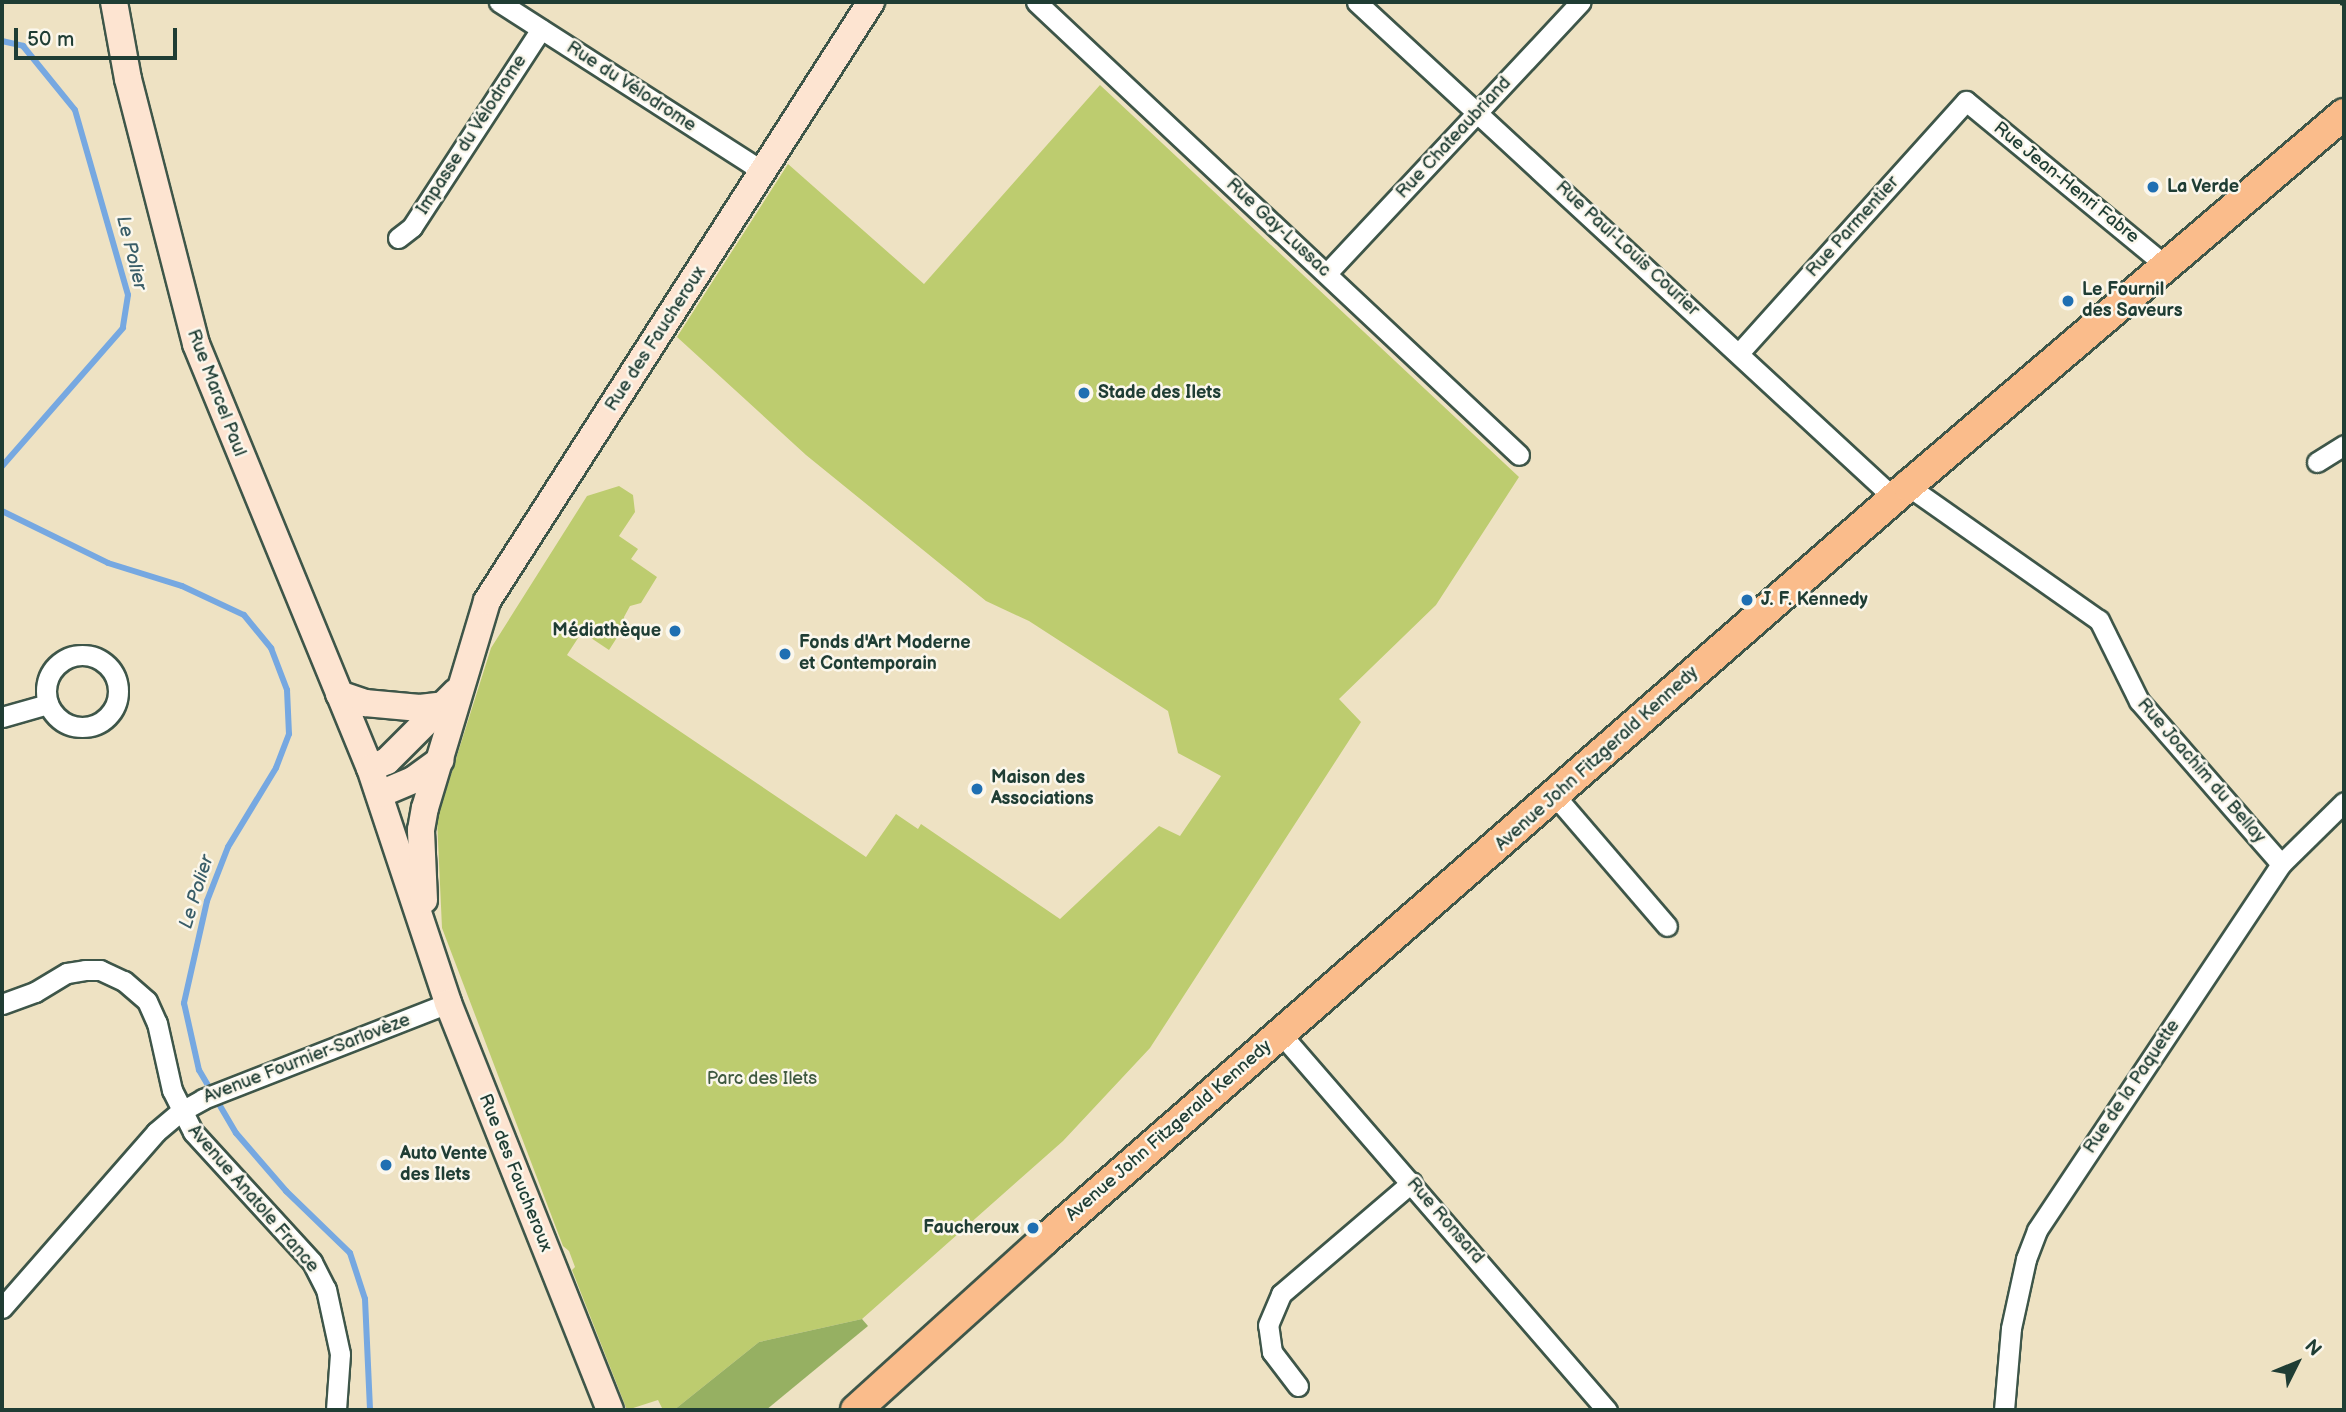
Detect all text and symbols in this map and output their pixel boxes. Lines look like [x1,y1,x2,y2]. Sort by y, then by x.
scale bar [18,14,180,58]
text: 50 m [27,27,74,52]
street label: Rue du Vélodrome [562,37,700,137]
street label: Impasse du Vélodrome [412,51,532,219]
street label: Rue Chateaubriand [1392,73,1516,203]
street label: Rue Jean-Henri Fabre [1989,117,2143,249]
street label: Rue Parmentier [1802,172,1904,282]
street label: Rue Gay-Lussac [1221,174,1335,282]
place label: La Verde [2167,176,2240,198]
street label: Rue Paul-Louis Courier [1551,177,1703,321]
marker: La Verde [2145,179,2161,195]
water label: Le Polier [111,214,151,292]
street label: Rue des Faucheroux [601,263,711,415]
place label: Le Fournil des Saveurs [2082,280,2183,322]
marker: Le Fournil des Saveurs [2060,293,2076,309]
street label: Rue Marcel Paul [182,326,250,460]
place label: Stade des Ilets [1098,382,1221,404]
marker: Stade des Ilets [1076,385,1092,401]
place label: J. F. Kennedy [1761,589,1868,611]
marker: J. F. Kennedy [1739,592,1755,608]
place label: Médiathèque [552,620,661,642]
marker: Médiathèque [667,623,683,639]
place label: Fonds d'Art Moderne et Contemporain [799,633,971,676]
marker: Fonds d'Art Moderne et Contemporain [777,646,793,662]
street label: Avenue John Fitzgerald Kennedy [1491,662,1703,856]
street label: Rue Joachim du Bellay [2132,694,2270,848]
place label: Maison des Associations [991,768,1094,810]
marker: Maison des Associations [969,781,985,797]
water label: Le Polier [175,852,219,932]
street label: Avenue Fournier-Sarlovèze [201,1010,413,1108]
street label: Rue de la Paquette [2079,1016,2185,1158]
street label: Avenue John Fitzgerald Kennedy [1061,1035,1277,1227]
park label: Parc des Ilets [707,1068,817,1090]
street label: Rue des Faucheroux [473,1091,557,1255]
street label: Avenue Anatole France [183,1121,323,1277]
place label: Auto Vente des Ilets [400,1144,488,1186]
marker: Auto Vente des Ilets [378,1157,394,1173]
street label: Rue Ronsard [1402,1174,1488,1268]
place label: Faucheroux [923,1217,1019,1239]
marker: Faucheroux [1025,1220,1041,1236]
north arrow [2262,1328,2332,1398]
text: N [2299,1335,2326,1361]

